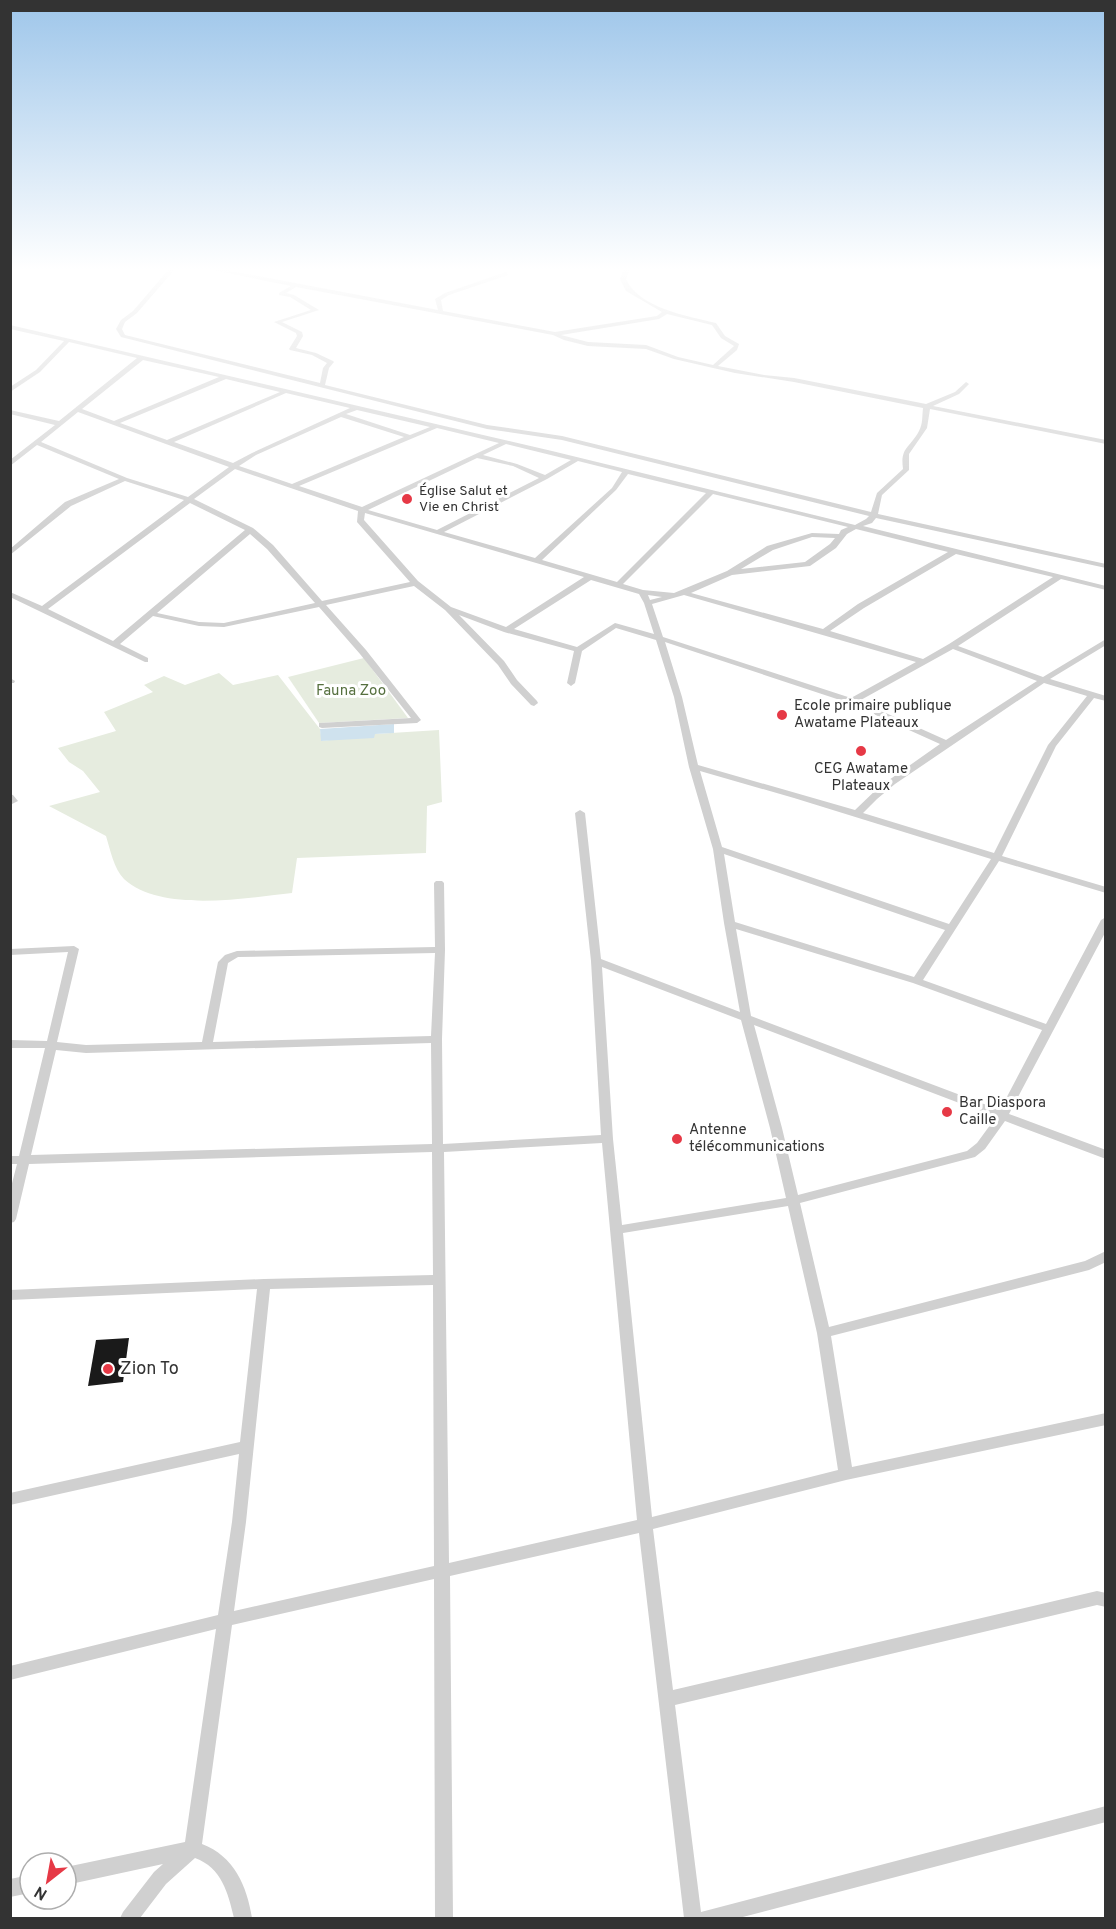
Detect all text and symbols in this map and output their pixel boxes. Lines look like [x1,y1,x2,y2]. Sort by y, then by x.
place label: Église Salut et Vie en Christ [419,482,508,516]
marker: Église Salut et Vie en Christ [400,492,414,506]
park label: Fauna Zoo [316,682,386,701]
place label: Ecole primaire publique Awatame Plateaux [794,697,951,733]
marker: Ecole primaire publique Awatame Plateaux [775,708,789,722]
marker: CEG Awatame Plateaux [854,744,868,758]
place label: CEG Awatame Plateaux [814,760,908,796]
place label: Bar Diaspora Caille [959,1094,1046,1130]
marker: Bar Diaspora Caille [940,1105,954,1119]
place label: Antenne télécommunications [689,1121,825,1157]
marker: Antenne télécommunications [670,1132,684,1146]
place label: Zion To [120,1358,179,1381]
marker: Zion To [101,1362,115,1376]
north arrow [18,1851,78,1911]
text: N [31,1881,51,1904]

